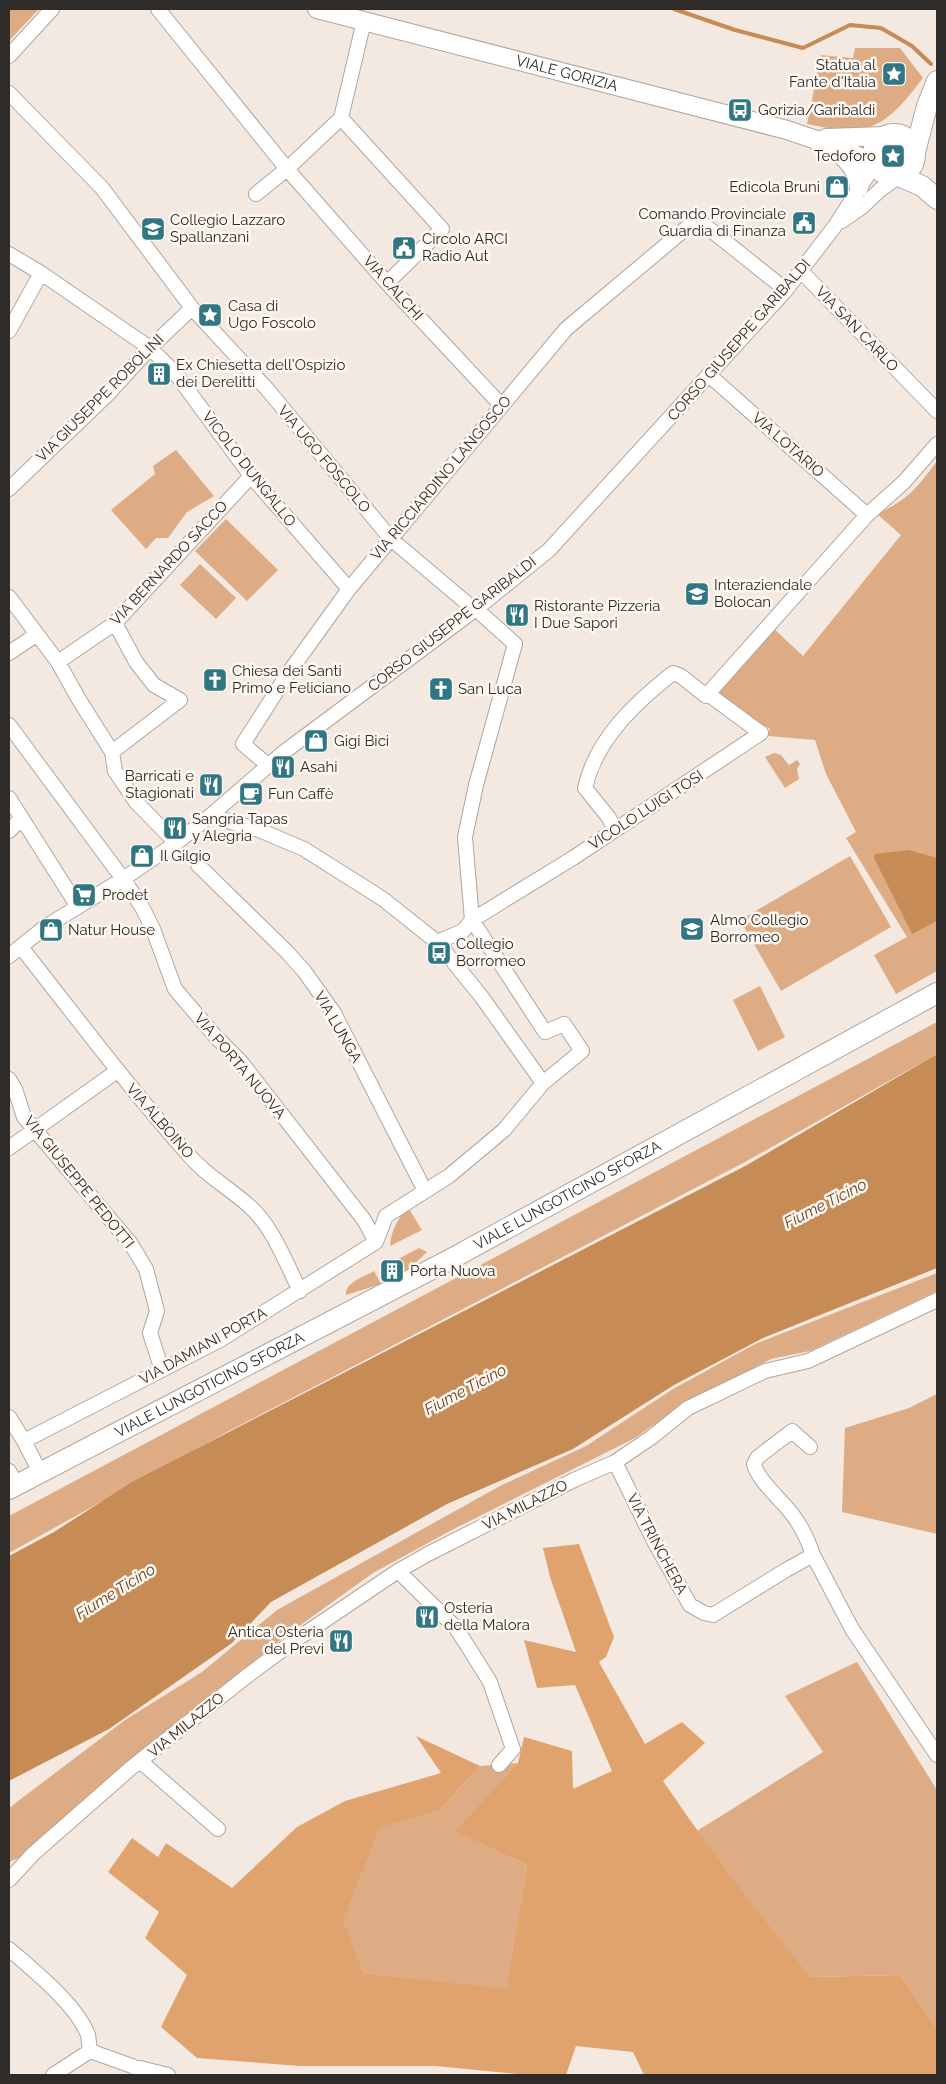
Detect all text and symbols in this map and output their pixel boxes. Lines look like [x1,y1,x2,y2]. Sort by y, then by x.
street label: VIALE GORIZIA [514,52,620,95]
place label: Statua al Fante d'Italia [789,56,877,91]
place icon: Statua al Fante d'Italia [881,61,907,87]
bus stop icon: Gorizia/Garibaldi [727,97,753,123]
place label: Gorizia/Garibaldi [758,101,875,119]
place icon: Tedoforo [880,143,906,169]
place label: Tedoforo [814,147,876,165]
shop icon: Edicola Bruni [824,174,850,200]
place label: Edicola Bruni [729,178,820,196]
place label: Comando Provinciale Guardia di Finanza [638,205,786,240]
public building icon: Comando Provinciale Guardia di Finanza [791,210,817,236]
place label: Collegio Lazzaro Spallanzani [170,211,285,246]
school or university icon: Collegio Lazzaro Spallanzani [140,216,166,242]
place label: Circolo ARCI Radio Aut [422,230,508,265]
public building icon: Circolo ARCI Radio Aut [391,235,417,261]
street label: VIA CALCHI [359,252,427,324]
street label: CORSO GIUSEPPE GARIBALDI [664,255,814,425]
street label: VIA SAN CARLO [812,283,902,375]
place label: Casa di Ugo Foscolo [228,297,316,332]
place icon: Casa di Ugo Foscolo [197,302,223,328]
street label: VIA GIUSEPPE ROBOLINI [32,330,168,466]
place label: Ex Chiesetta dell'Ospizio dei Derelitti [176,356,345,391]
building icon: Ex Chiesetta dell'Ospizio dei Derelitti [146,361,172,387]
street label: VIA RICCIARDINO LANGOSCO [367,392,515,564]
street label: VIA UGO FOSCOLO [274,402,374,516]
street label: VICOLO DUNGALLO [198,408,300,530]
street label: VIA LOTARIO [748,409,828,481]
street label: VIA BERNARDO SACCO [107,497,231,629]
street label: CORSO GIUSEPPE GARIBALDI [364,553,540,695]
place label: Interaziendale Bolocan [714,576,812,611]
school or university icon: Interaziendale Bolocan [684,581,710,607]
place label: Ristorante Pizzeria I Due Sapori [534,597,660,632]
restaurant icon: Ristorante Pizzeria I Due Sapori [504,602,530,628]
place label: Chiesa dei Santi Primo e Feliciano [232,662,351,697]
church icon: Chiesa dei Santi Primo e Feliciano [202,667,228,693]
church icon: San Luca [428,676,454,702]
place label: San Luca [458,680,522,698]
shop icon: Gigi Bici [303,728,329,754]
place label: Gigi Bici [334,732,389,750]
restaurant icon: Asahi [270,754,296,780]
place label: Asahi [300,758,337,776]
street label: VICOLO LUIGI TOSI [585,766,707,854]
place label: Barricati e Stagionati [125,767,194,802]
restaurant icon: Barricati e Stagionati [198,772,224,798]
cafe icon: Fun Caffè [238,781,264,807]
place label: Fun Caffè [268,785,334,803]
place label: Sangria Tapas y Alegria [192,810,288,845]
restaurant icon: Sangria Tapas y Alegria [162,815,188,841]
shop icon: Il Gilgio [129,843,155,869]
place label: Il Gilgio [160,847,211,865]
supermarket icon: Prodet [71,882,97,908]
place label: Prodet [102,886,148,904]
place label: Almo Collegio Borromeo [710,911,808,946]
school or university icon: Almo Collegio Borromeo [679,916,705,942]
shop icon: Natur House [38,917,64,943]
place label: Natur House [68,921,155,939]
place label: Collegio Borromeo [456,935,526,970]
bus stop icon: Collegio Borromeo [426,940,452,966]
street label: VIA LUNGA [310,988,366,1066]
street label: VIA PORTA NUOVA [191,1009,289,1123]
street label: VIA ALBOINO [122,1080,198,1162]
street label: VIA GIUSEPPE PEDOTTI [20,1112,138,1252]
street label: VIALE LUNGOTICINO SFORZA [471,1137,664,1254]
water label: Fiume Ticino [781,1174,870,1232]
building icon: Porta Nuova [379,1258,405,1284]
place label: Porta Nuova [410,1262,496,1280]
street label: VIA DAMIANI PORTA [136,1304,270,1388]
street label: VIALE LUNGOTICINO SFORZA [112,1328,307,1441]
water label: Fiume Ticino [421,1360,510,1419]
street label: VIA MILAZZO [479,1476,571,1534]
street label: VIA TRINCHERA [623,1491,691,1597]
water label: Fiume Ticino [72,1559,159,1623]
place label: Osteria della Malora [444,1599,530,1634]
restaurant icon: Osteria della Malora [414,1604,440,1630]
place label: Antica Osteria del Previ [228,1623,324,1658]
restaurant icon: Antica Osteria del Previ [328,1628,354,1654]
street label: VIA MILAZZO [144,1689,228,1761]

